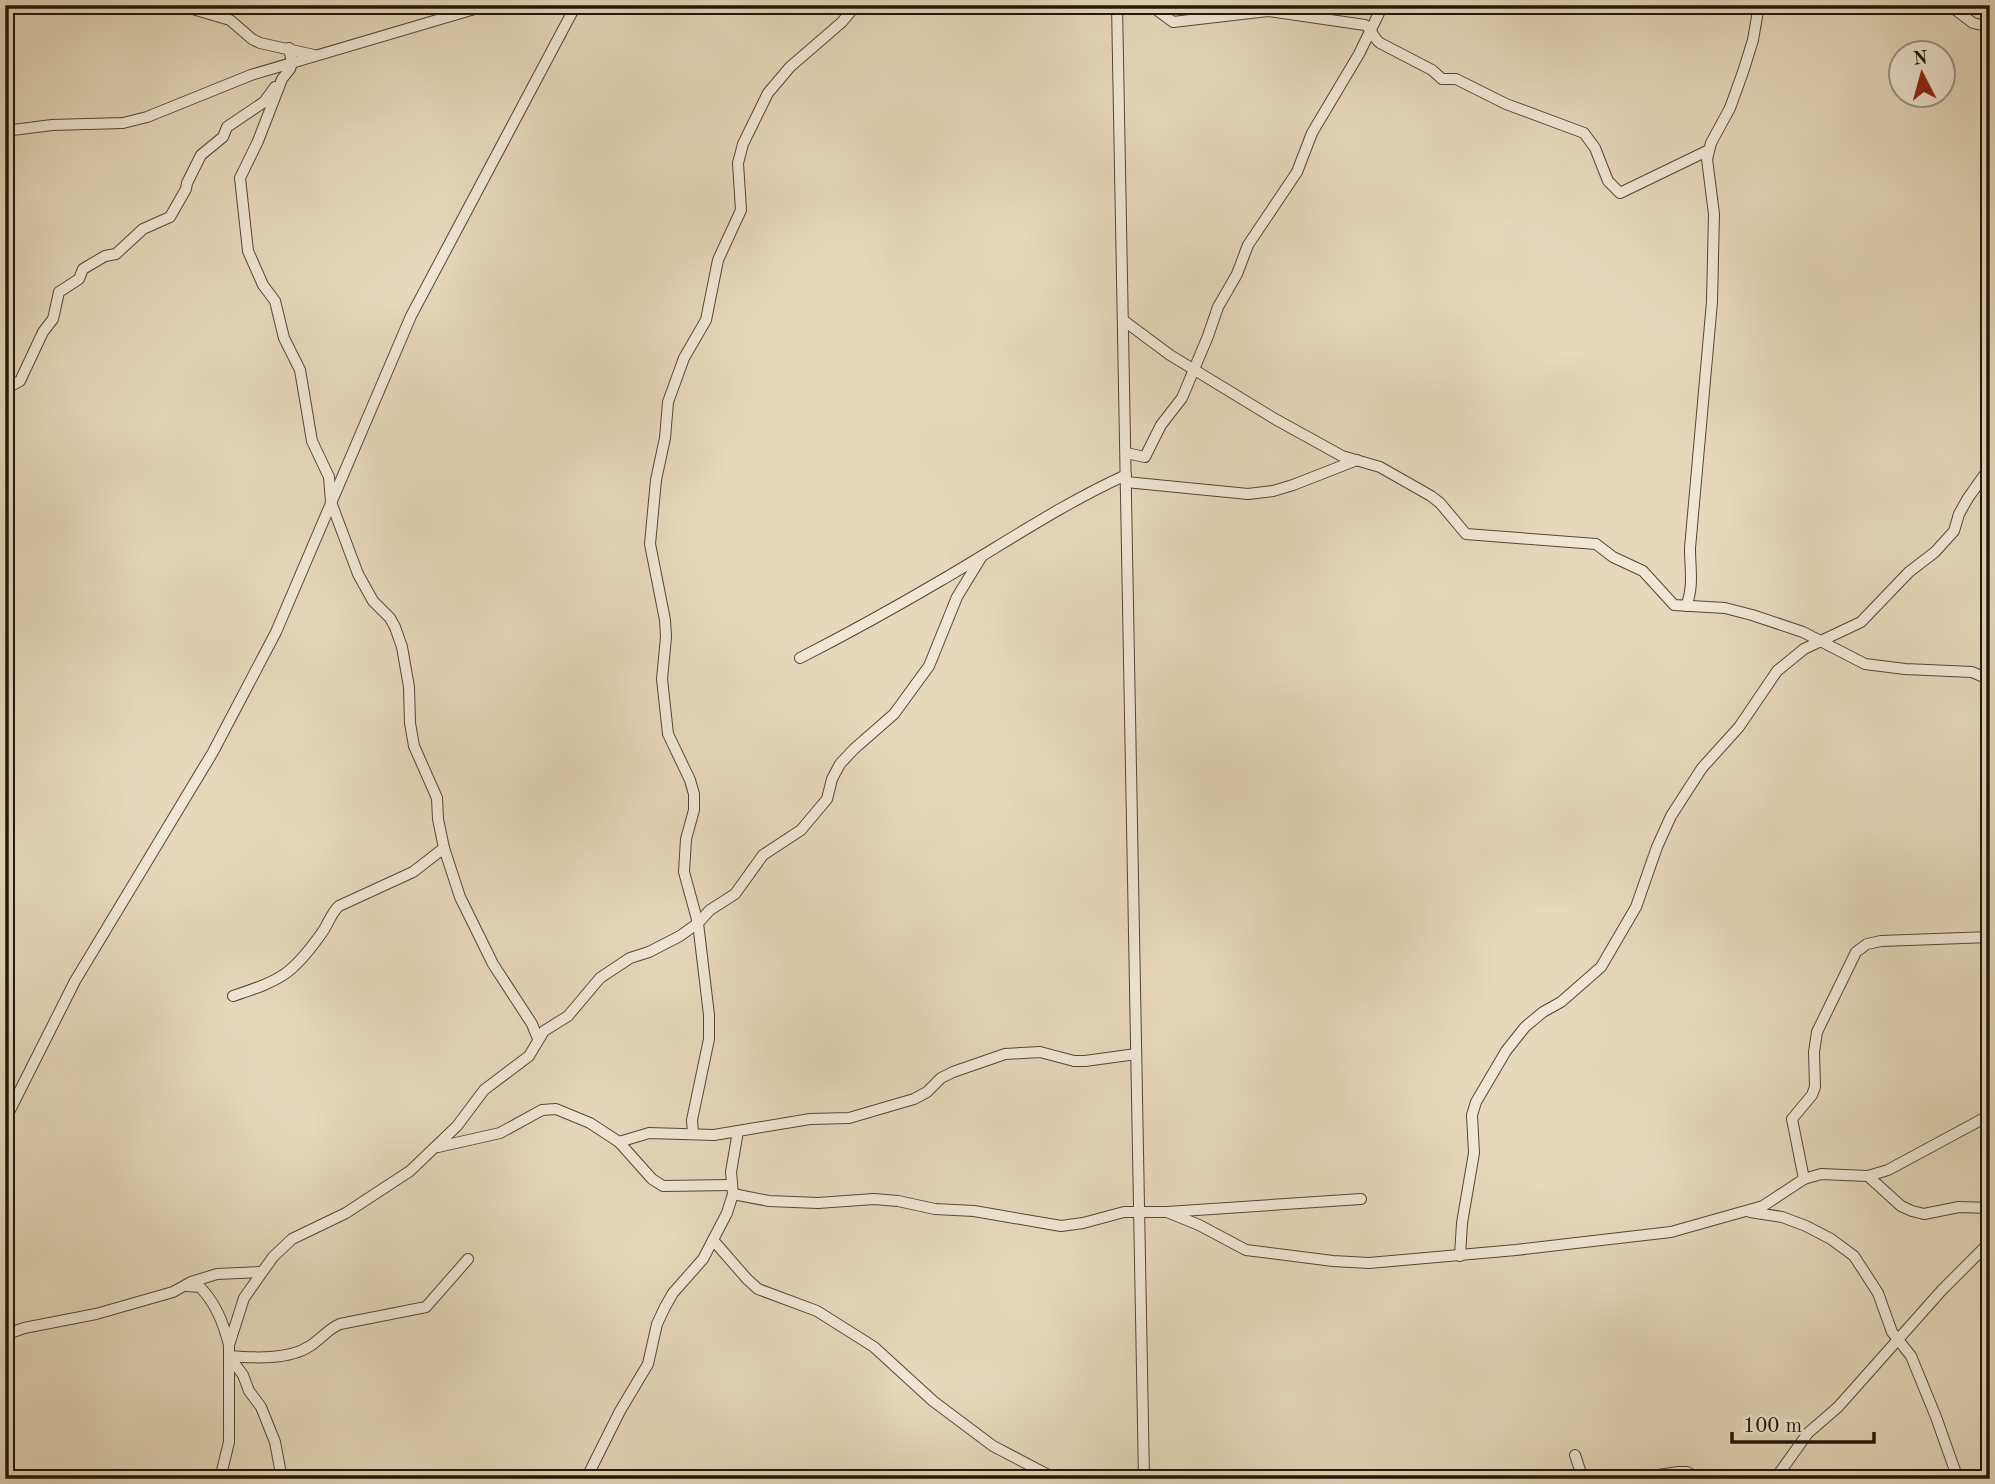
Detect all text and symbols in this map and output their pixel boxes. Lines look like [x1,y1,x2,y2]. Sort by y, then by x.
north arrow [1886,38,1956,108]
text: N [1912,49,1929,70]
scale bar [1732,1400,1874,1444]
text: 100 m [1743,1416,1802,1437]

